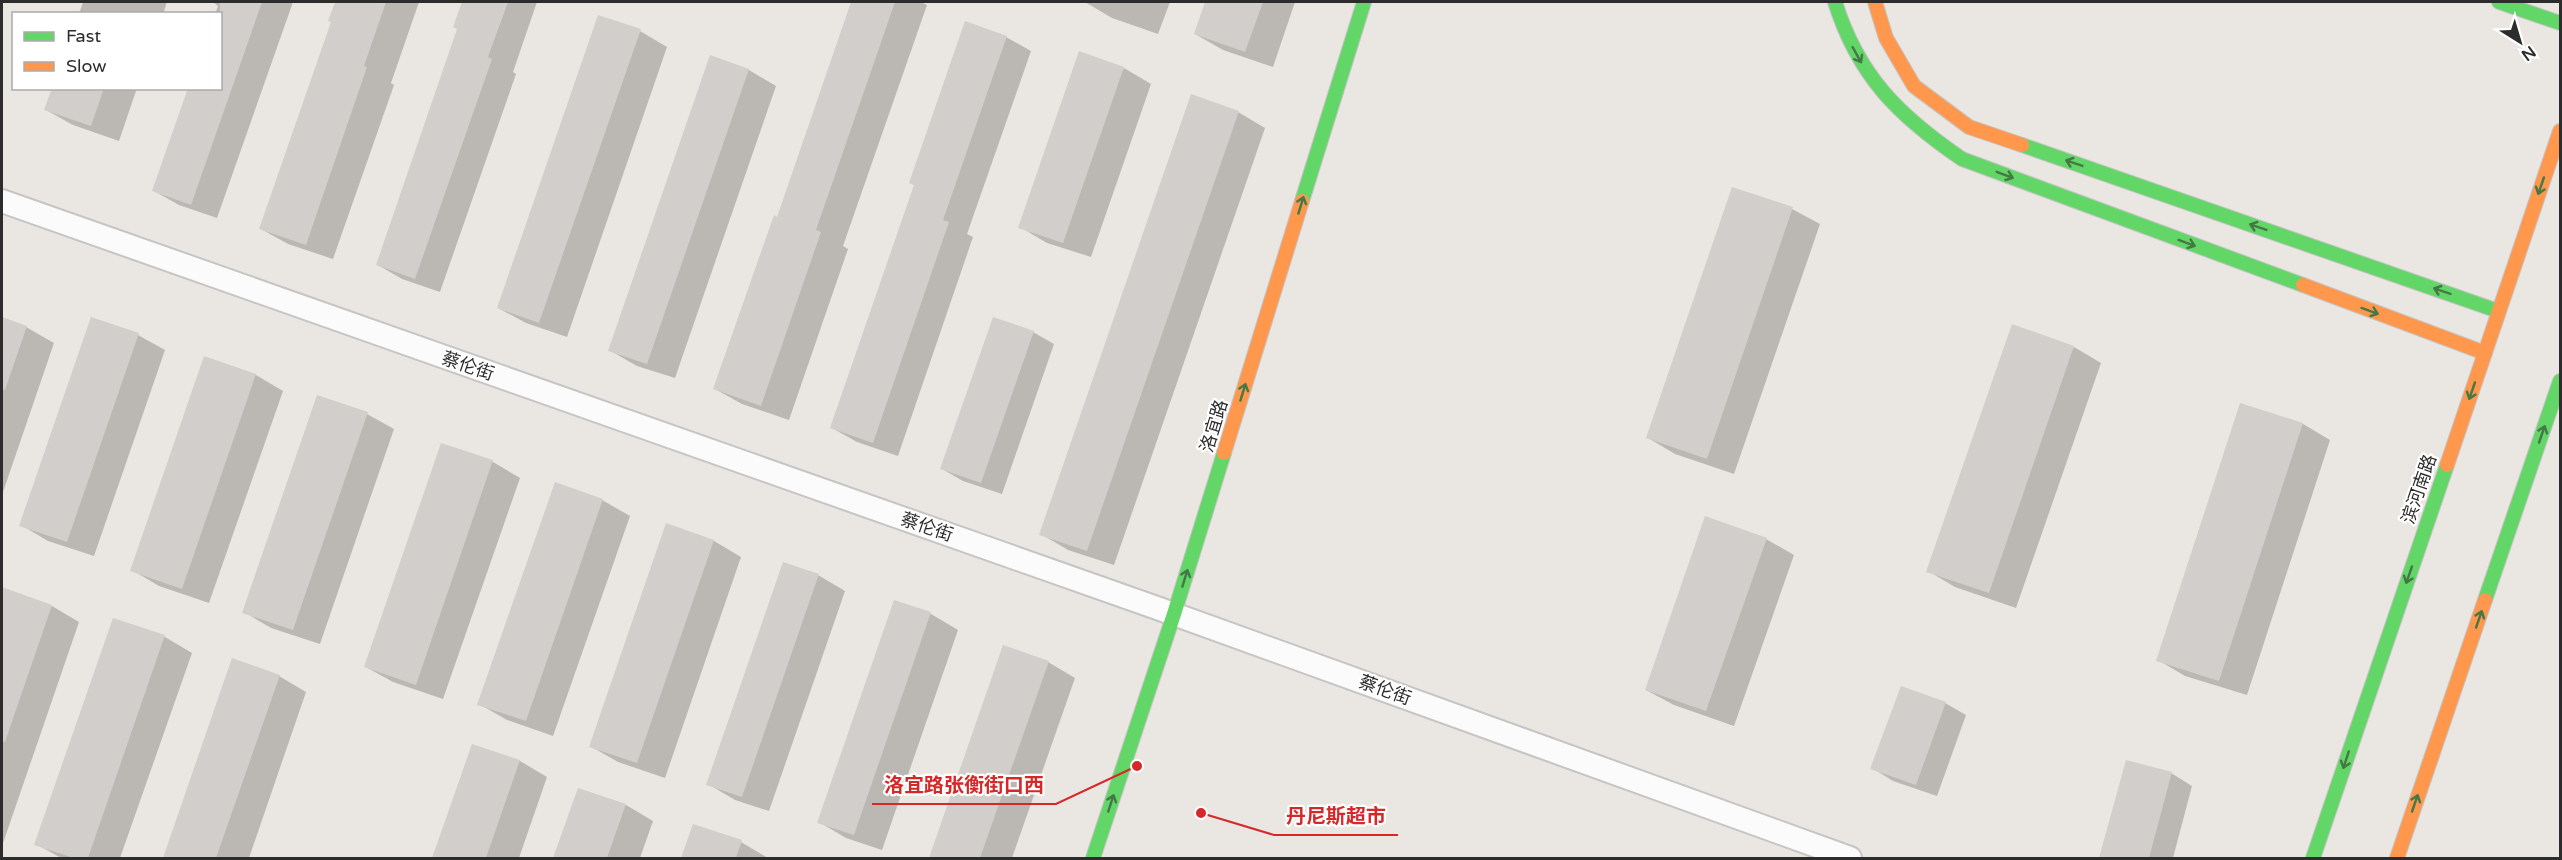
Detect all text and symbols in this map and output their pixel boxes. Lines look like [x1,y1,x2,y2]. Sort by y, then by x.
legend [12,12,222,90]
north arrow [2490,12,2550,72]
text: Fast [66,25,101,47]
text: N [2517,41,2540,65]
one-way arrow [1851,46,1863,63]
text: Slow [66,55,107,77]
one-way arrow [2065,157,2084,168]
one-way arrow [1995,170,2013,181]
one-way arrow [2535,176,2546,195]
one-way arrow [1296,196,1307,215]
one-way arrow [2249,221,2268,232]
one-way arrow [2177,238,2196,249]
one-way arrow [2434,285,2452,296]
one-way arrow [2360,306,2379,317]
street label: 蔡伦街 [439,347,497,385]
one-way arrow [2466,381,2477,400]
one-way arrow [1238,383,1249,402]
street label: 洛宜路 [1196,397,1232,455]
one-way arrow [2537,425,2548,444]
street label: 滨河南路 [2397,451,2441,527]
street label: 蔡伦街 [898,508,956,546]
one-way arrow [2402,565,2413,584]
one-way arrow [1181,569,1192,588]
one-way arrow [2474,610,2485,629]
street label: 蔡伦街 [1356,670,1414,710]
one-way arrow [2339,750,2350,769]
callout: 洛宜路张衡街口西 [872,766,1056,804]
text: 洛宜路张衡街口西 [884,774,1044,798]
one-way arrow [1107,794,1118,813]
one-way arrow [2411,794,2422,813]
callout: 丹尼斯超市 [1274,797,1398,835]
text: 丹尼斯超市 [1286,805,1386,829]

